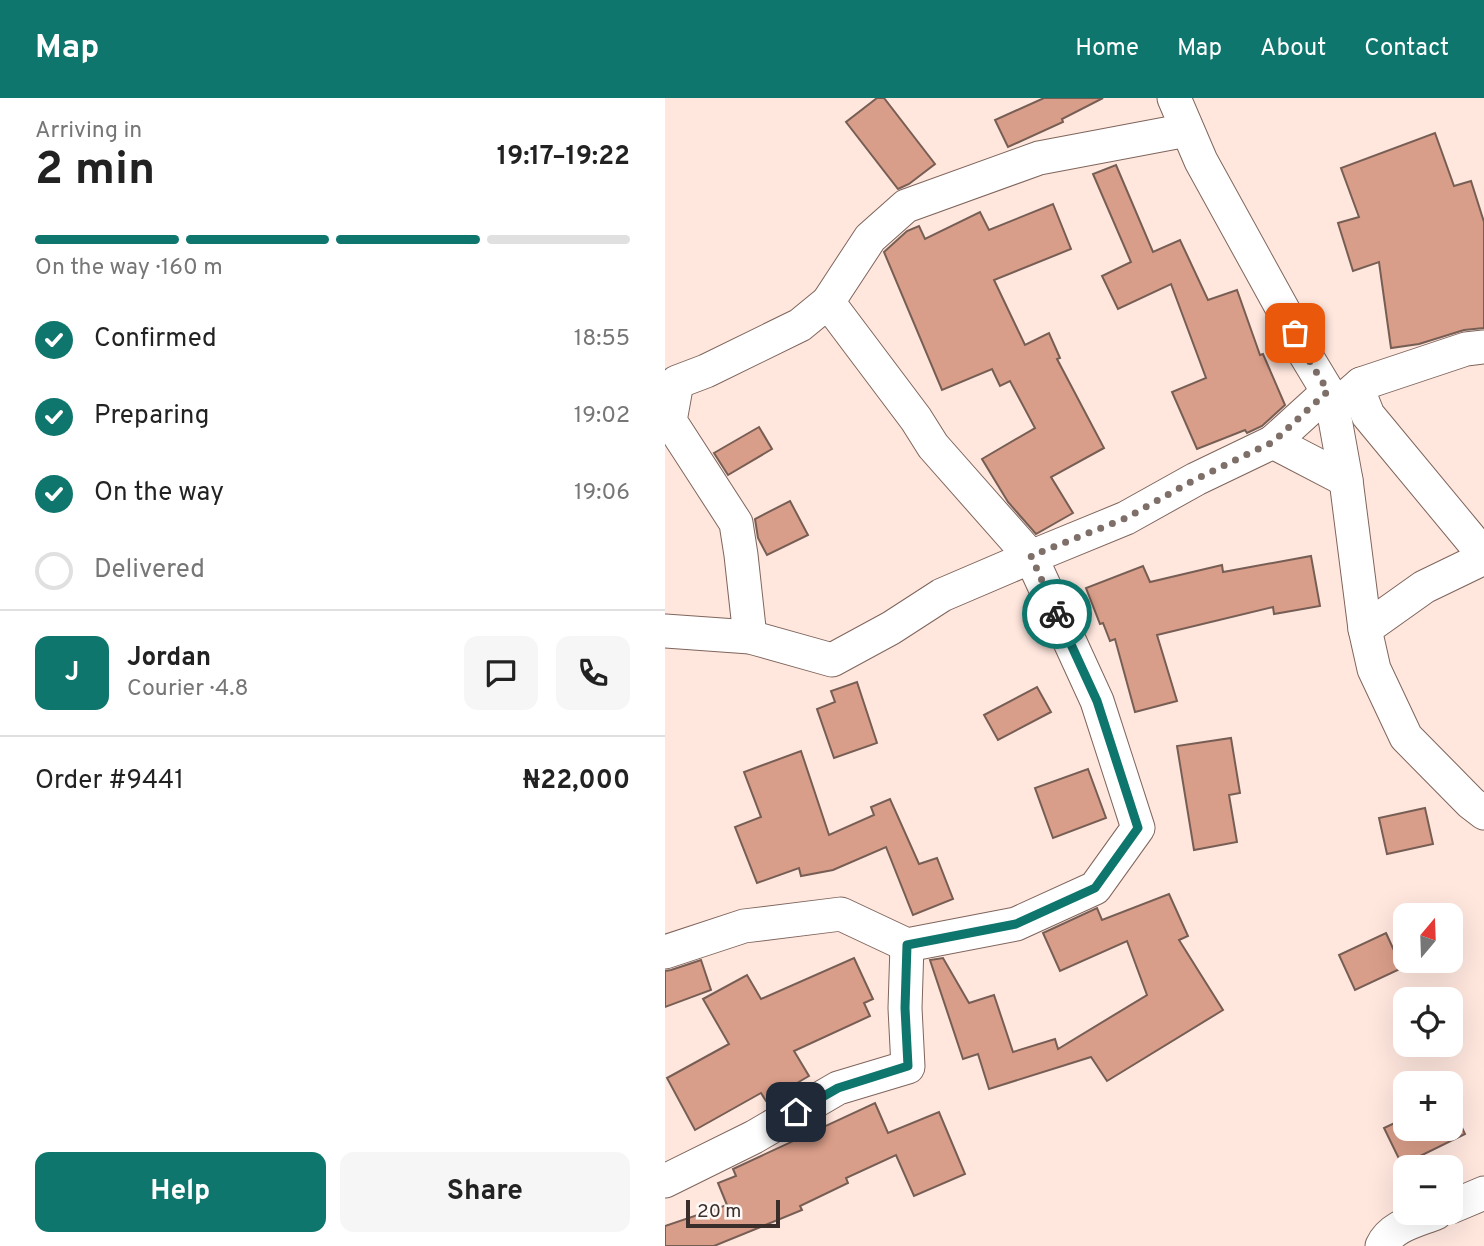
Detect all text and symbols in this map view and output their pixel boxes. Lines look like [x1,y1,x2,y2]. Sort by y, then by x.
text: Map [35,28,99,70]
text: Home [1075,34,1139,64]
text: Map [1177,34,1222,64]
text: About [1260,34,1326,64]
text: Contact [1364,34,1449,64]
text: Arriving in [35,117,142,146]
text: 19:17–19:22 [497,141,630,174]
text: 2 min [35,142,155,201]
text: On the way · 160 m [35,254,223,283]
pin [1265,303,1325,363]
icon: bag [1276,314,1314,352]
icon: check [35,321,73,359]
text: Confirmed [94,323,217,356]
text: 18:55 [574,325,630,354]
icon: check [35,398,73,436]
text: Preparing [94,400,209,433]
text: 19:02 [574,402,630,431]
icon: check [35,475,73,513]
text: On the way [94,477,224,510]
text: 19:06 [574,479,630,508]
text: Delivered [94,554,205,587]
courier [1022,579,1092,649]
icon: bike [1038,595,1076,633]
button: chat [464,636,538,710]
button: phone [556,636,630,710]
text: Jordan [127,642,211,675]
text: J [65,657,79,690]
text: Courier · 4.8 [127,675,248,704]
text: Order #9441 [35,765,184,798]
text: ₦22,000 [523,765,630,798]
north arrow [1393,903,1463,973]
map controls [1393,903,1463,1225]
button: locate [1393,987,1463,1057]
button: + [1393,1071,1463,1141]
pin [766,1082,826,1142]
icon: home [777,1093,815,1131]
button: Help [35,1152,326,1232]
button: Share [340,1152,630,1232]
button: − [1393,1155,1463,1225]
scale bar [686,1197,781,1229]
text: 20 m [697,1200,741,1224]

